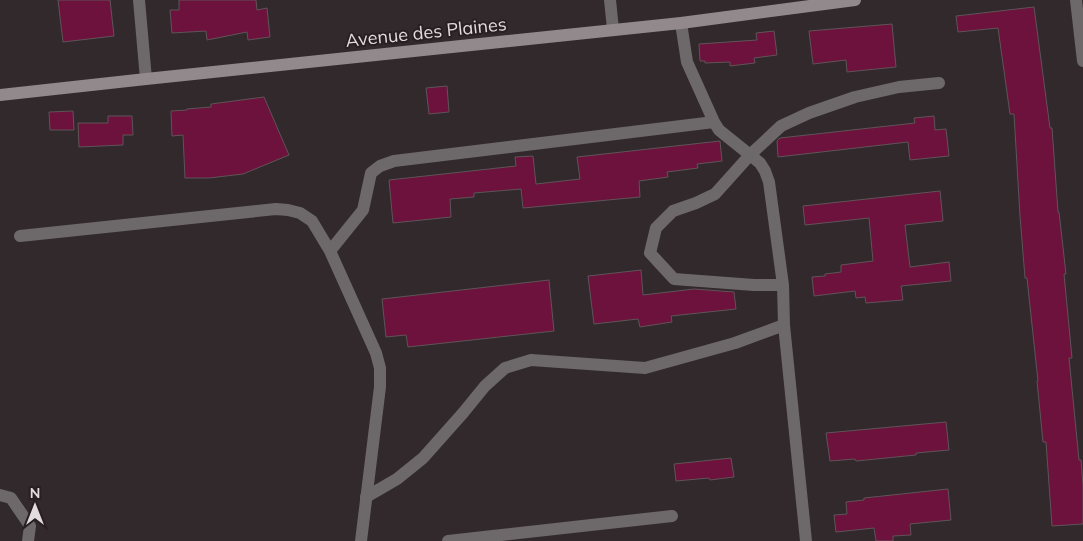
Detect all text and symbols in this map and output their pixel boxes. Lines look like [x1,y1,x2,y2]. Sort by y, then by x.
street label: Avenue des Plaines [344,12,508,52]
north arrow [10,481,60,531]
text: N [30,484,40,502]

